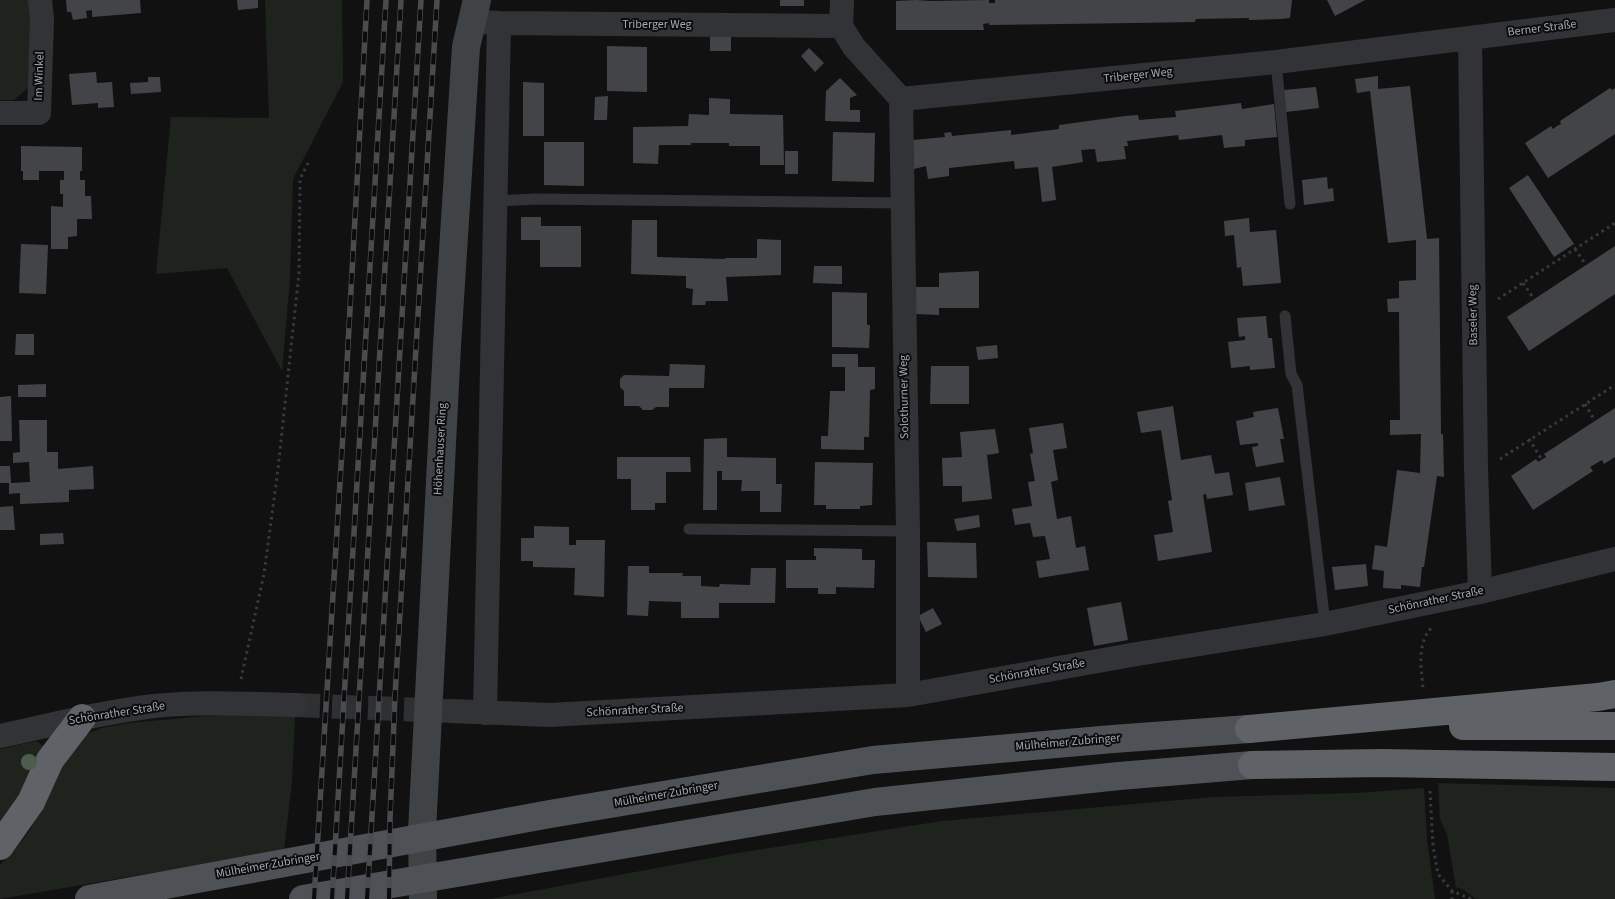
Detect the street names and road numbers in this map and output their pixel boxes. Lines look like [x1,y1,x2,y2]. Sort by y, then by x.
street label: Triberger Weg [622,18,692,32]
street label: Berner Straße [1507,18,1577,40]
street label: Im Winkel [32,51,48,101]
street label: Triberger Weg [1103,65,1173,87]
street label: Baseler Weg [1466,284,1482,346]
street label: Solothurner Weg [897,355,913,439]
street label: Höhenhauser Ring [431,402,451,496]
street label: Schönrather Straße [1387,584,1485,618]
street label: Schönrather Straße [988,656,1086,688]
street label: Schönrather Straße [68,699,166,729]
street label: Schönrather Straße [586,701,684,721]
street label: Mülheimer Zubringer [1015,731,1121,755]
street label: Mülheimer Zubringer [613,779,719,811]
street label: Mülheimer Zubringer [215,850,321,882]

